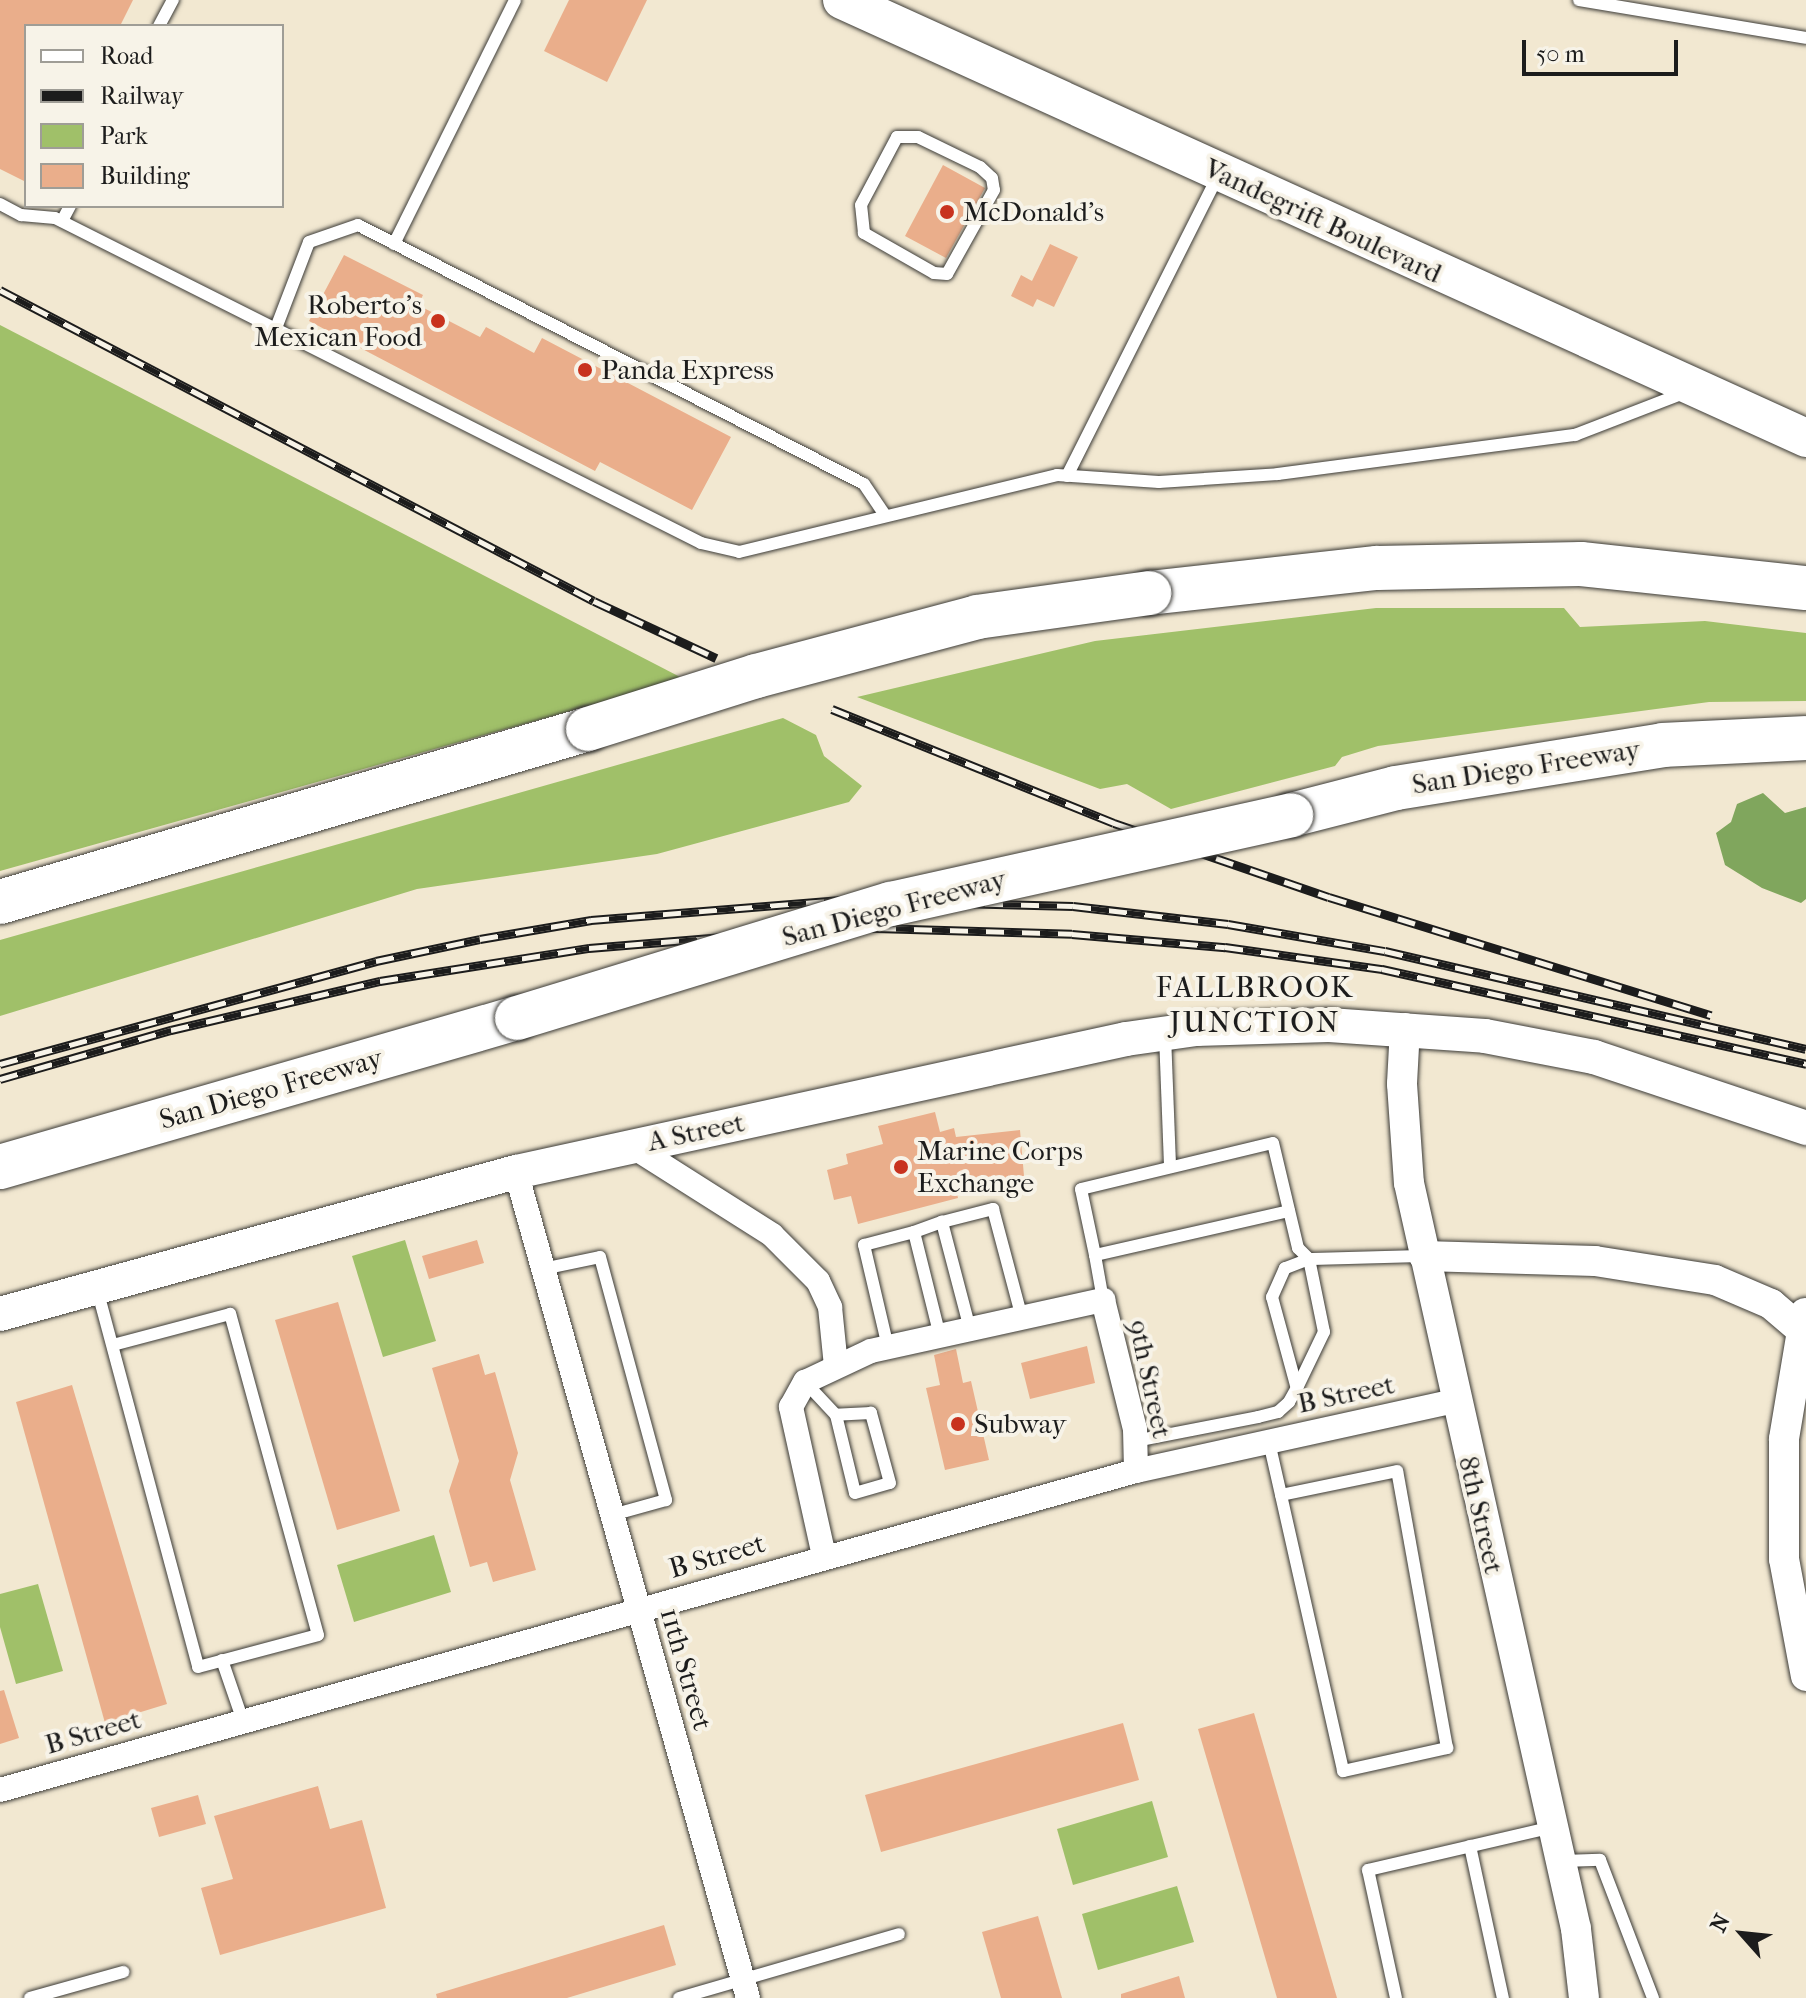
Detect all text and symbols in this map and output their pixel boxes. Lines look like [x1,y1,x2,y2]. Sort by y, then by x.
legend [24,24,284,208]
scale bar [1526,24,1682,74]
text: 50 m [1536,40,1585,68]
text: Road [100,42,153,70]
text: Railway [100,82,183,110]
text: Park [100,122,148,150]
street label: Vandegrift Boulevard [1199,151,1447,291]
text: Building [100,162,190,190]
place label: McDonald's [963,195,1104,229]
marker: McDonald's [938,203,956,221]
place label: Roberto's Mexican Food [254,288,422,354]
marker: Roberto's Mexican Food [429,312,447,330]
place label: Panda Express [601,353,774,387]
marker: Panda Express [576,361,594,379]
street label: San Diego Freeway [1410,732,1642,802]
street label: San Diego Freeway [778,862,1010,954]
district label: FALLBROOK JUNCTION [1156,970,1354,1040]
street label: San Diego Freeway [156,1041,386,1137]
street label: A Street [645,1105,747,1159]
place label: Marine Corps Exchange [917,1134,1083,1200]
marker: Marine Corps Exchange [892,1158,910,1176]
street label: 9th Street [1121,1317,1179,1441]
street label: B Street [1295,1367,1397,1421]
place label: Subway [974,1407,1066,1441]
marker: Subway [949,1415,967,1433]
street label: 8th Street [1451,1453,1511,1577]
street label: B Street [665,1526,769,1586]
street label: 11th Street [653,1604,719,1734]
street label: B Street [41,1702,145,1762]
north arrow [1702,1894,1782,1974]
text: N [1705,1910,1736,1936]

